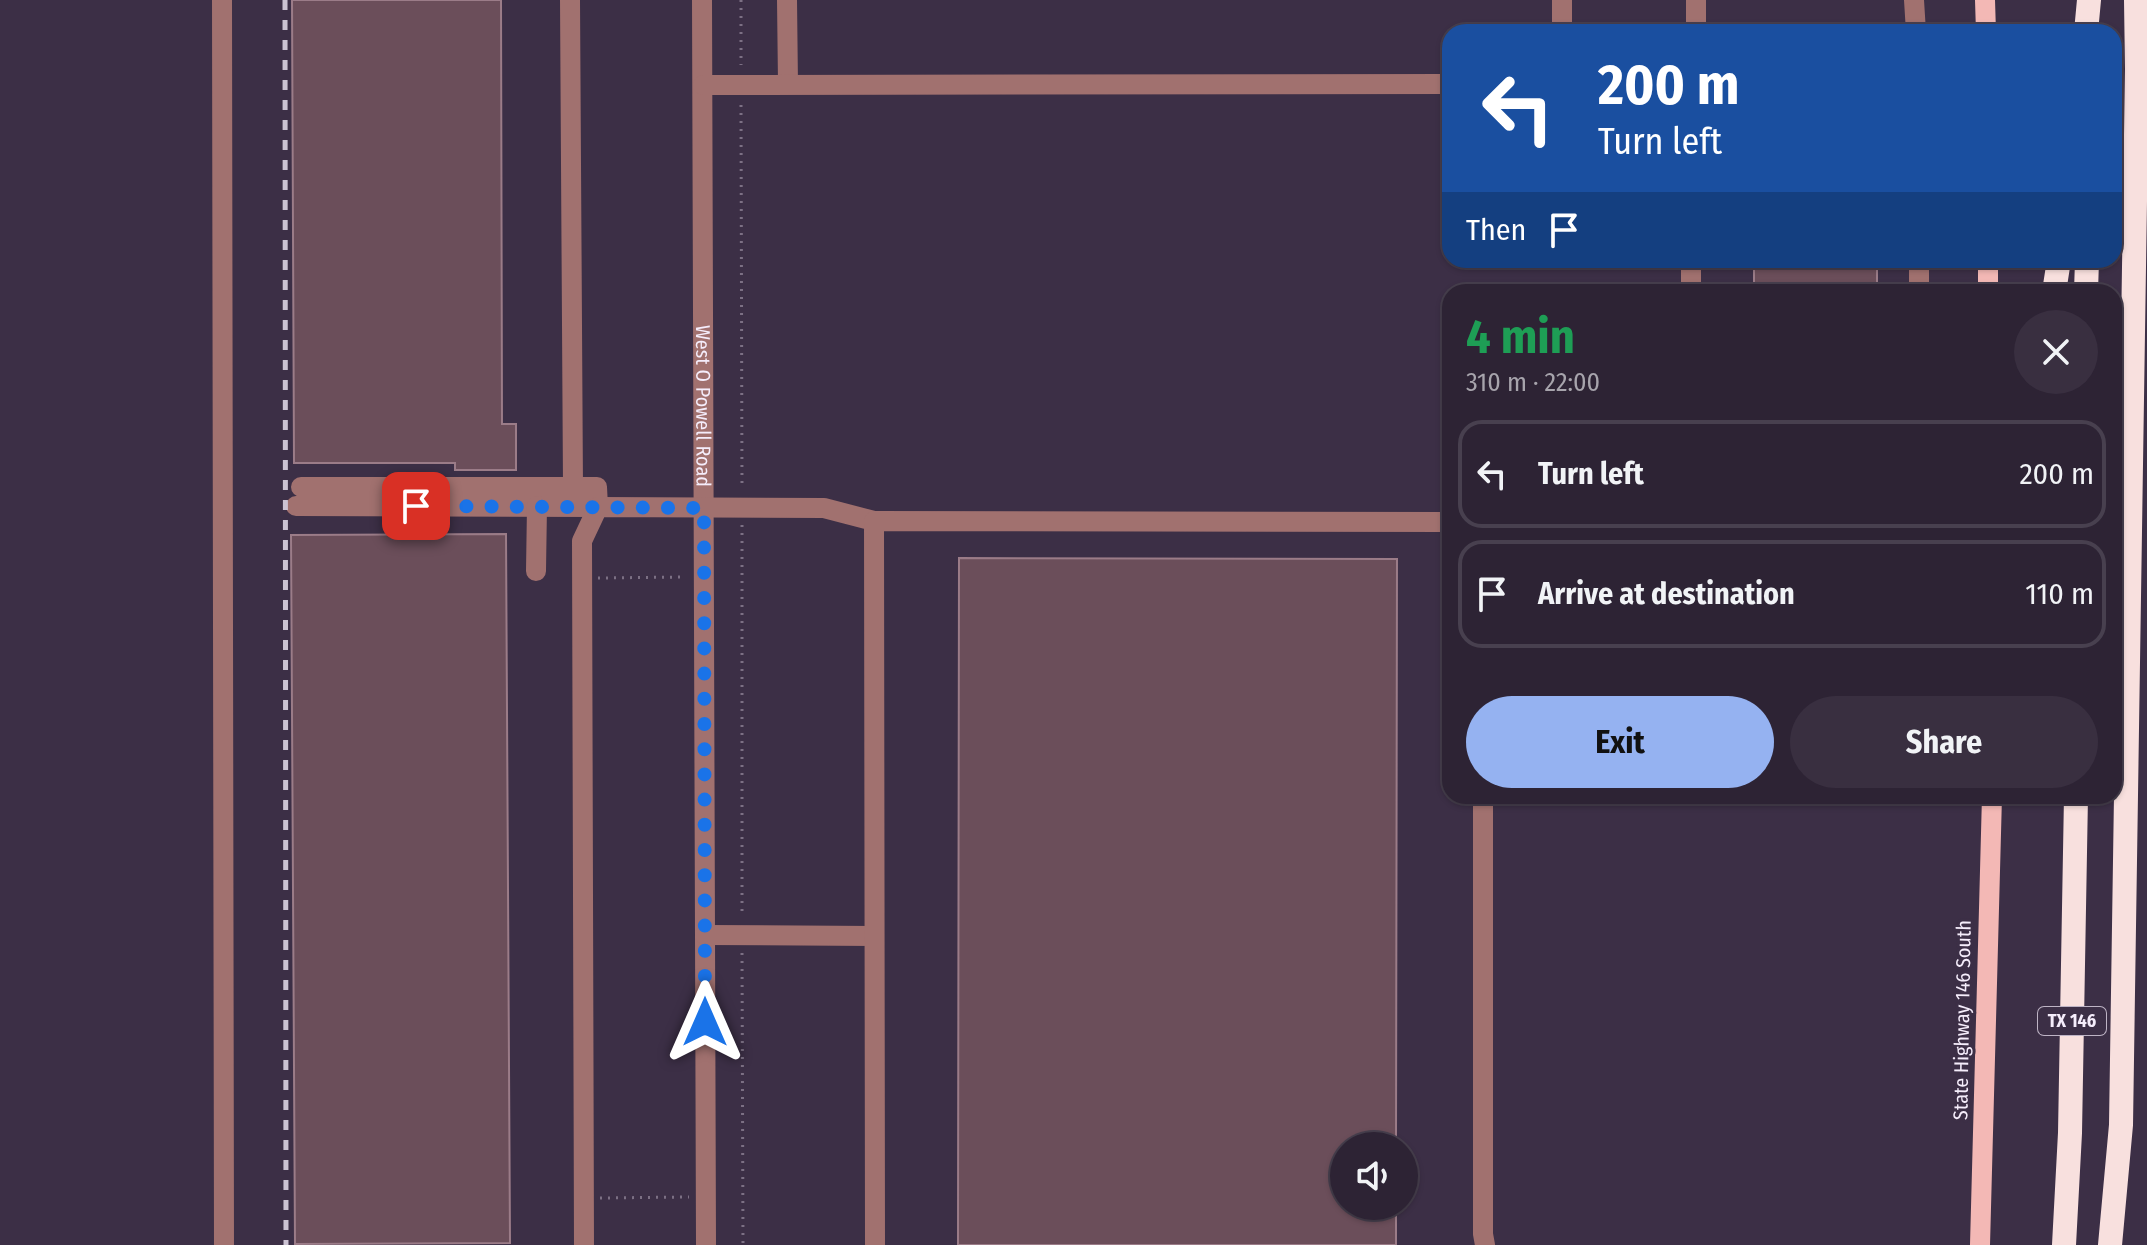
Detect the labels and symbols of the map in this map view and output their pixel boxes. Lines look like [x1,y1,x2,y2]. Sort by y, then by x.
street label: West O Powell Road [691,325,716,487]
pin [382,472,450,540]
street label: State Highway 146 South [1948,920,1976,1120]
position arrow [663,980,747,1064]
road number: TX 146 [2038,1007,2106,1035]

